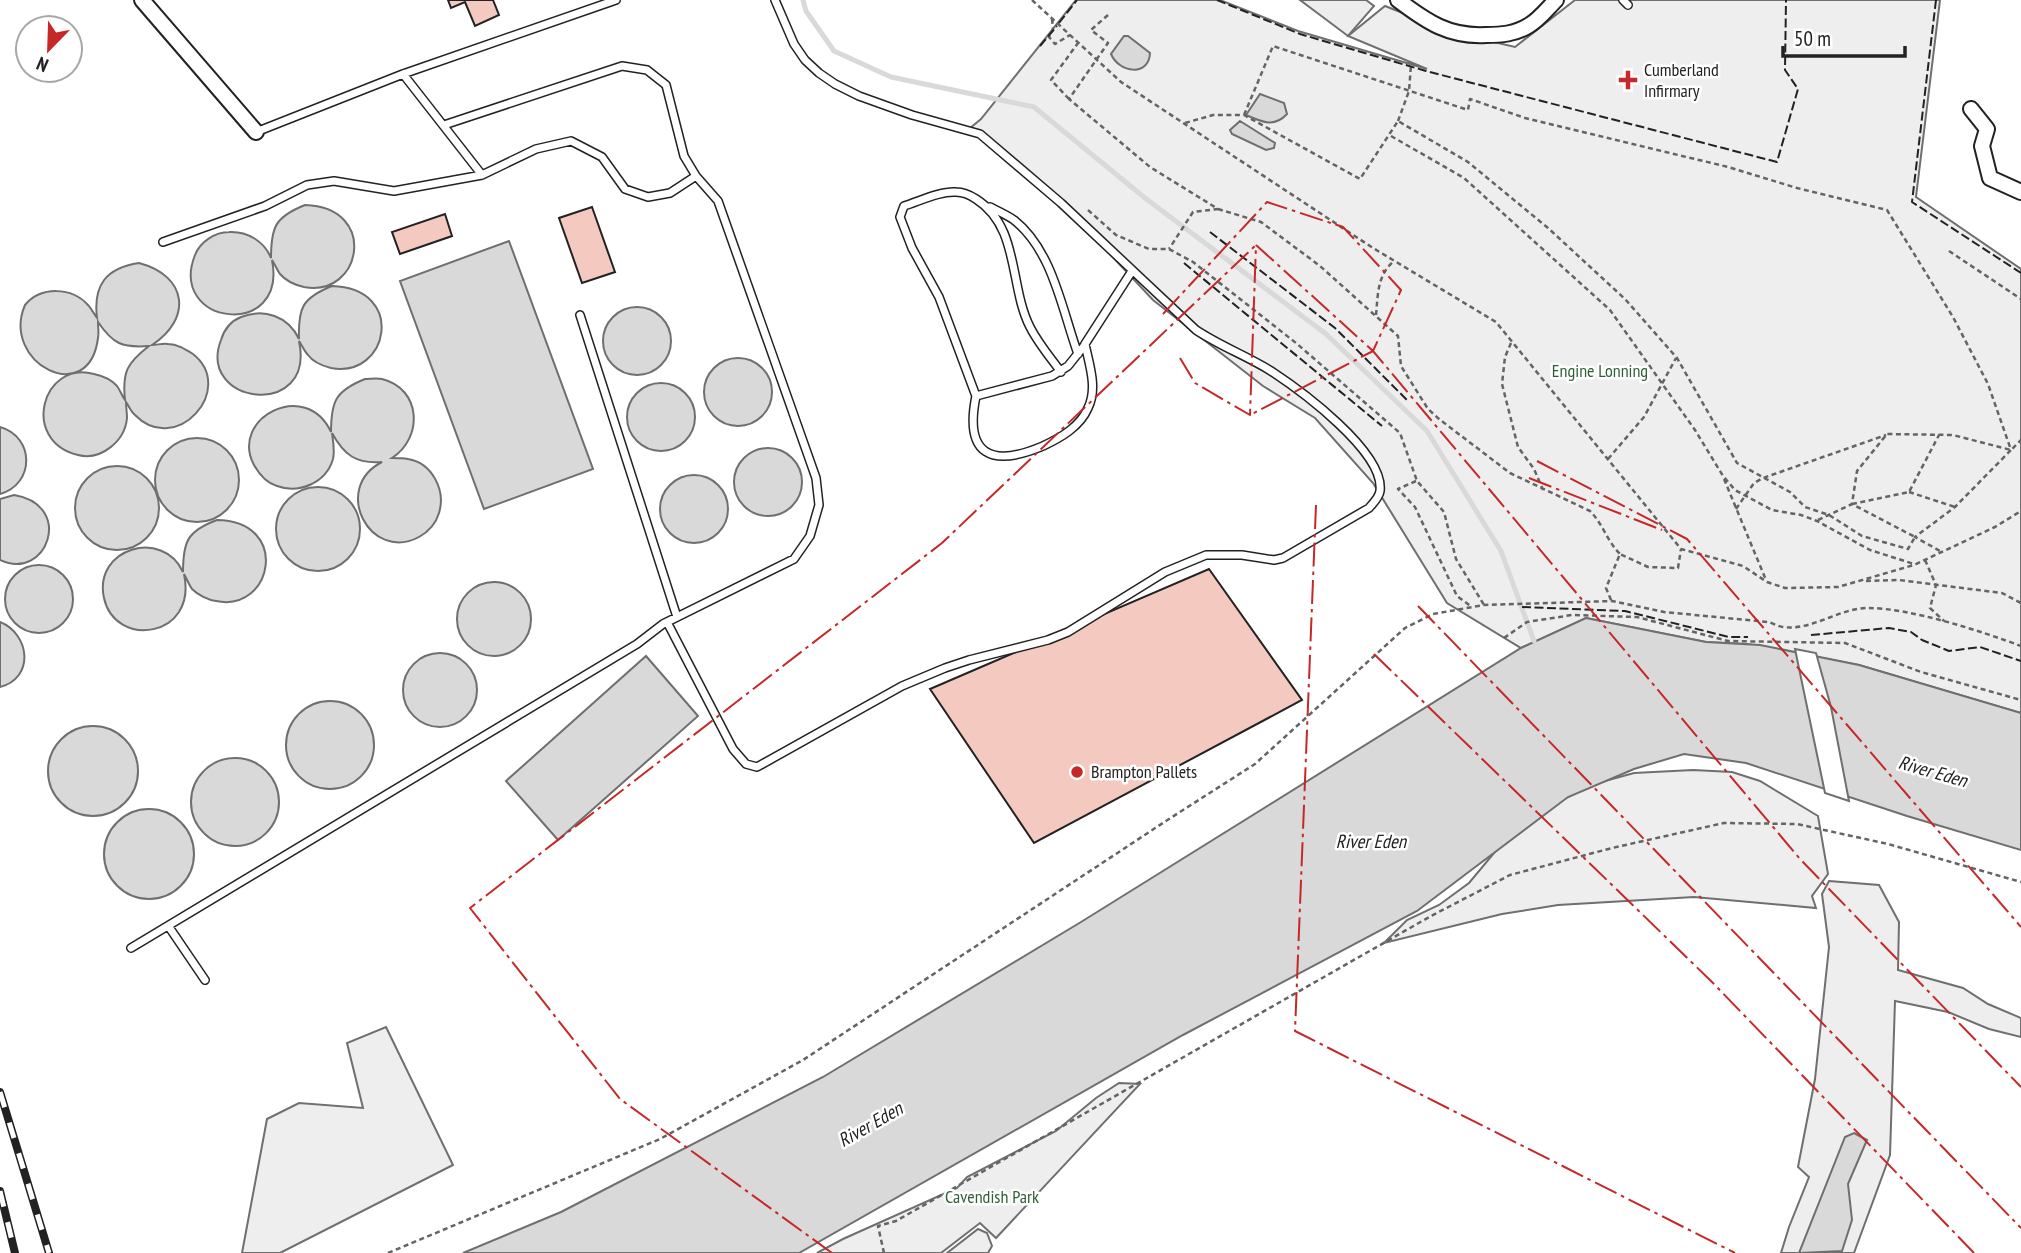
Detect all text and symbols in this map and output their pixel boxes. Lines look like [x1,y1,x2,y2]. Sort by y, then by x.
north arrow [14,14,84,84]
scale bar [1783,14,1906,58]
text: 50 m [1794,25,1831,52]
text: N [33,52,52,78]
place label: Cumberland Infirmary [1644,58,1719,102]
marker: Cumberland Infirmary [1618,70,1638,90]
park label: Engine Lonning [1552,359,1648,382]
water label: River Eden [1896,750,1972,793]
place label: Brampton Pallets [1091,760,1197,783]
marker: Brampton Pallets [1069,764,1085,780]
water label: River Eden [1336,829,1408,853]
water label: River Eden [834,1095,908,1152]
park label: Cavendish Park [945,1185,1039,1208]

